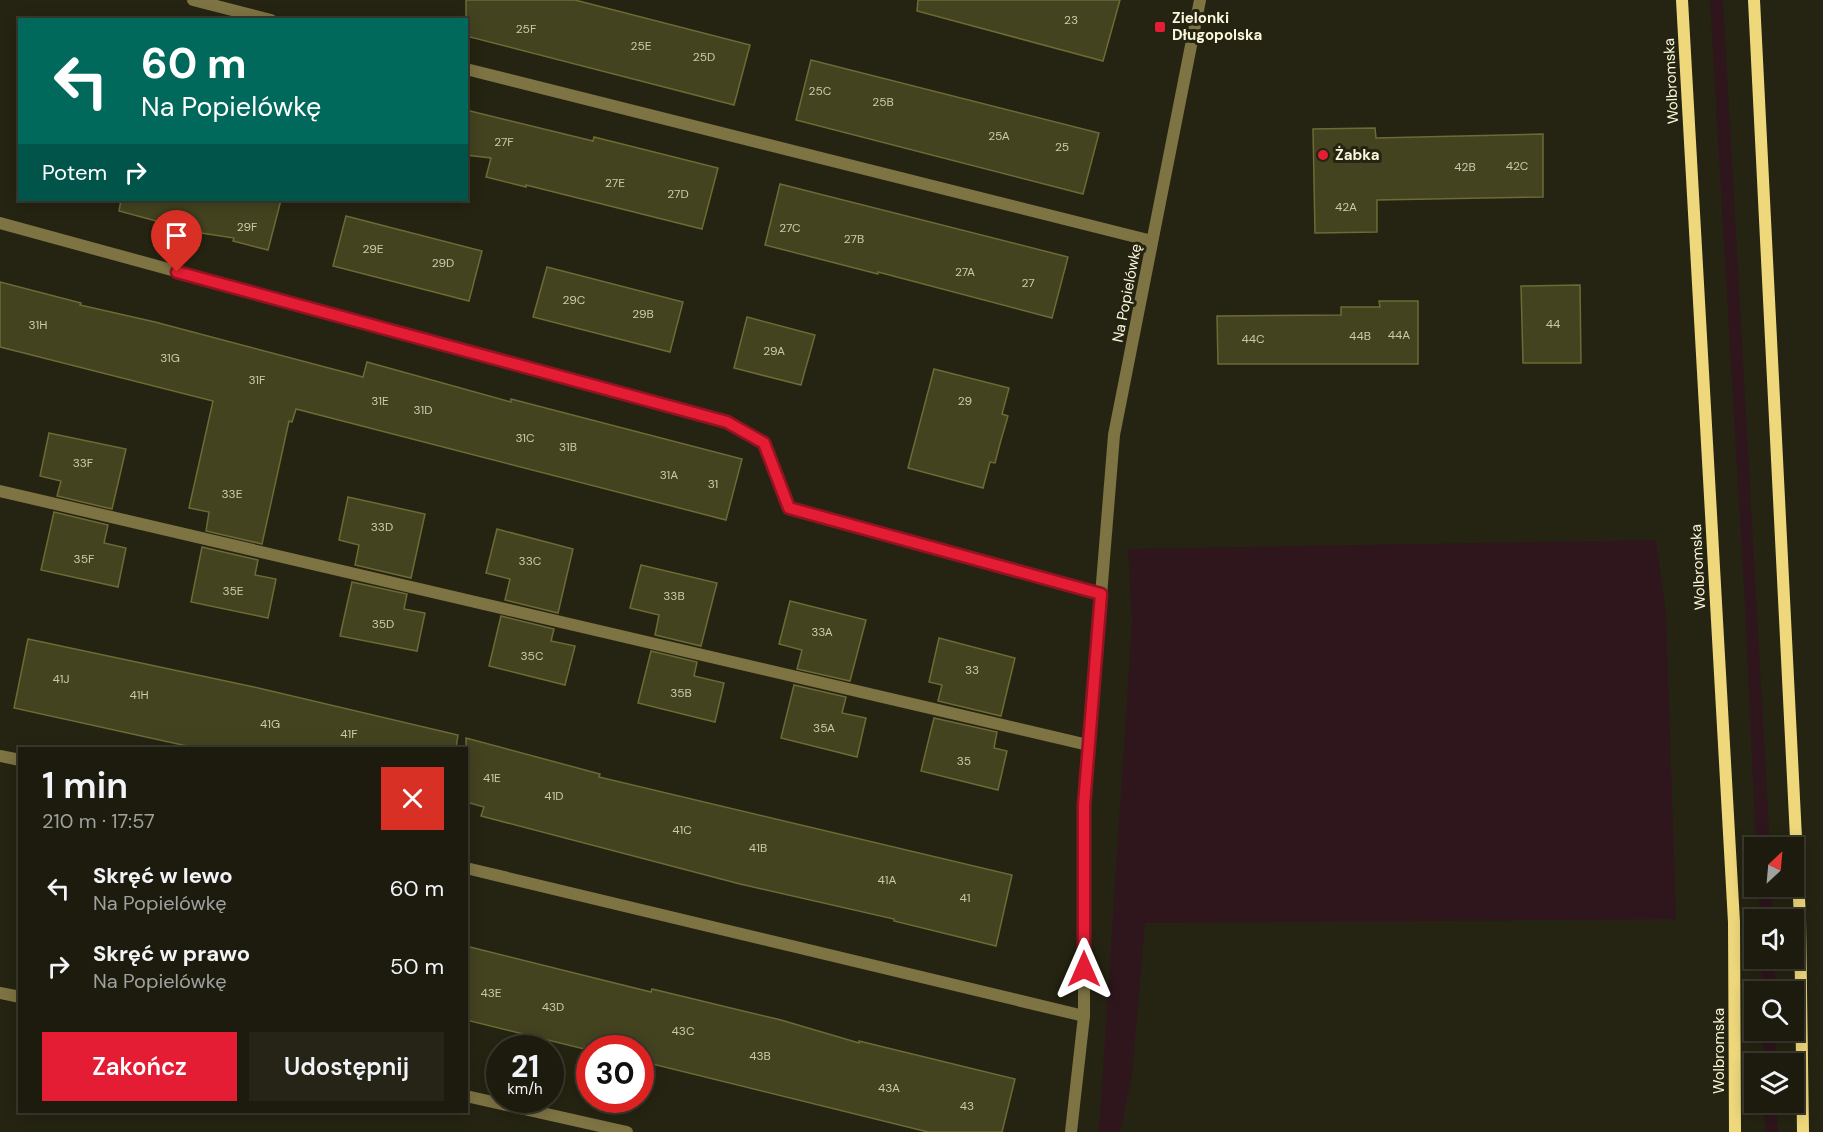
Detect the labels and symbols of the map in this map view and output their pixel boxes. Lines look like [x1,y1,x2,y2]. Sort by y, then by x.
place label: Zielonki Długopolska [1172,8,1262,45]
house number: 23 [1064,12,1078,28]
marker: Zielonki Długopolska [1153,20,1167,34]
house number: 25F [516,21,537,37]
street label: Wolbromska [1659,37,1683,125]
house number: 25E [630,38,652,54]
house number: 25D [693,49,715,65]
house number: 25C [809,83,832,99]
house number: 25B [872,94,894,110]
house number: 25A [988,128,1010,144]
house number: 27F [494,134,514,150]
house number: 25 [1055,139,1069,155]
place label: Żabka [1335,145,1379,165]
marker: Żabka [1316,148,1330,162]
house number: 42C [1506,158,1529,174]
house number: 42B [1454,159,1476,175]
house number: 27E [605,175,625,191]
house number: 27D [667,186,689,202]
house number: 42A [1335,199,1357,215]
pin [151,210,202,272]
house number: 29F [237,219,258,235]
house number: 27C [779,220,801,236]
house number: 27B [844,231,864,247]
house number: 29E [362,241,384,257]
street label: Na Popielówkę [1108,242,1146,344]
house number: 29D [432,255,454,271]
house number: 27A [955,264,975,280]
house number: 27 [1021,275,1035,291]
house number: 29C [563,292,586,308]
house number: 29B [632,306,654,322]
house number: 44 [1546,316,1560,332]
house number: 31H [29,317,47,333]
house number: 44A [1388,327,1410,343]
house number: 44B [1349,328,1371,344]
house number: 44C [1241,331,1265,347]
house number: 29A [763,343,785,359]
house number: 31G [160,350,180,366]
house number: 31F [248,372,266,388]
house number: 31E [371,393,389,409]
house number: 29 [958,393,972,409]
house number: 31D [414,402,432,418]
house number: 31C [515,430,535,446]
house number: 31B [559,439,577,455]
house number: 33F [73,455,94,471]
house number: 31A [660,467,678,483]
house number: 31 [708,476,718,492]
house number: 33E [222,486,243,502]
house number: 33D [371,519,393,535]
street label: Wolbromska [1686,523,1710,611]
house number: 35F [74,551,95,567]
house number: 33C [519,553,542,569]
house number: 35E [222,583,244,599]
house number: 33B [663,588,685,604]
house number: 35D [372,616,394,632]
house number: 33A [811,624,833,640]
house number: 35C [520,648,544,664]
house number: 33 [965,662,979,678]
house number: 41J [52,671,70,687]
house number: 35B [670,685,692,701]
house number: 41H [129,687,149,703]
house number: 41G [260,716,280,732]
house number: 35A [813,720,835,736]
house number: 41F [340,726,358,742]
house number: 35 [957,753,971,769]
house number: 41E [483,770,501,786]
house number: 41D [544,788,564,804]
house number: 41C [672,822,692,838]
north arrow [1744,837,1804,897]
house number: 41B [749,840,767,856]
house number: 41A [878,872,897,888]
house number: 41 [959,890,971,906]
position arrow [1052,937,1116,1001]
house number: 43E [480,985,502,1001]
house number: 43D [542,999,564,1015]
street label: Wolbromska [1709,1008,1729,1094]
house number: 43C [672,1023,695,1039]
speed limit sign: 30 [576,1035,654,1113]
house number: 43B [749,1048,771,1064]
house number: 43A [878,1080,900,1096]
house number: 43 [960,1098,974,1114]

